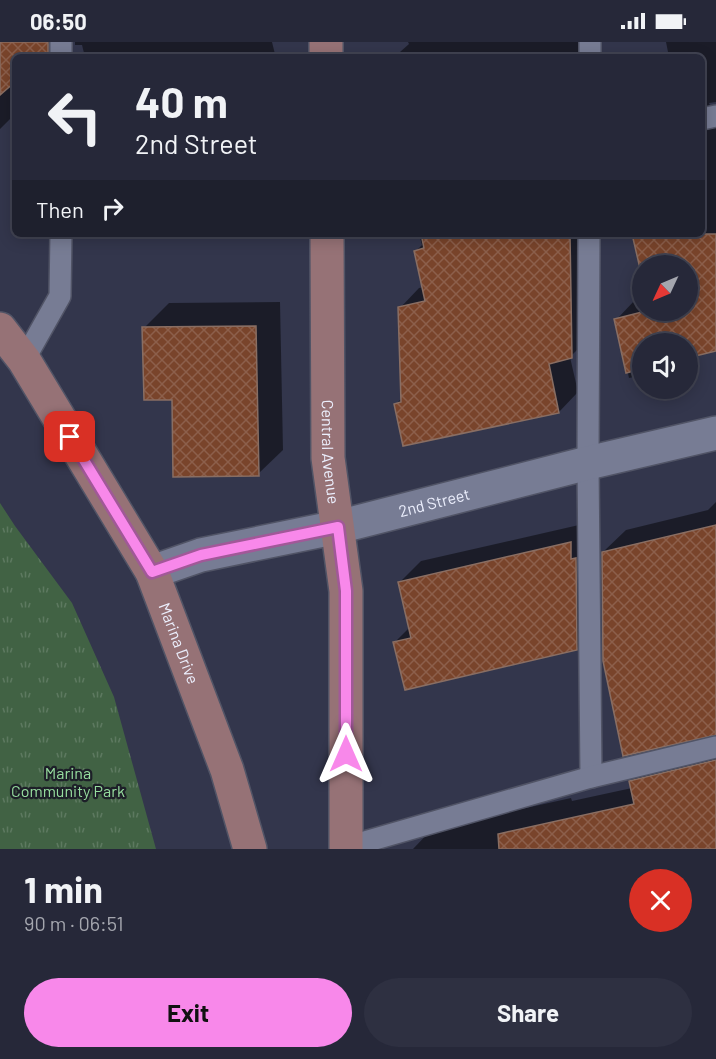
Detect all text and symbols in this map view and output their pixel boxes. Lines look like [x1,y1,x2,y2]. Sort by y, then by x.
text: 06:50 [30,8,87,34]
text: 40 m [135,76,228,126]
icon: left [36,78,114,156]
text: 2nd Street [135,127,258,159]
icon: right [96,192,129,225]
text: Then [36,196,84,222]
north arrow [632,255,698,321]
map controls [632,255,698,399]
button: sound [632,333,698,399]
street label: Central Avenue [319,400,344,505]
pin [44,411,95,462]
icon: arrive [53,420,86,453]
street label: 2nd Street [396,484,472,520]
street label: Marina Drive [155,600,203,686]
position arrow [314,722,378,786]
park label: Marina Community Park [11,763,125,800]
text: 1 min [24,867,103,910]
button: close [629,869,692,932]
text: 90 m · 06:51 [24,911,124,935]
button: Exit [24,978,352,1047]
button: Share [364,978,692,1047]

